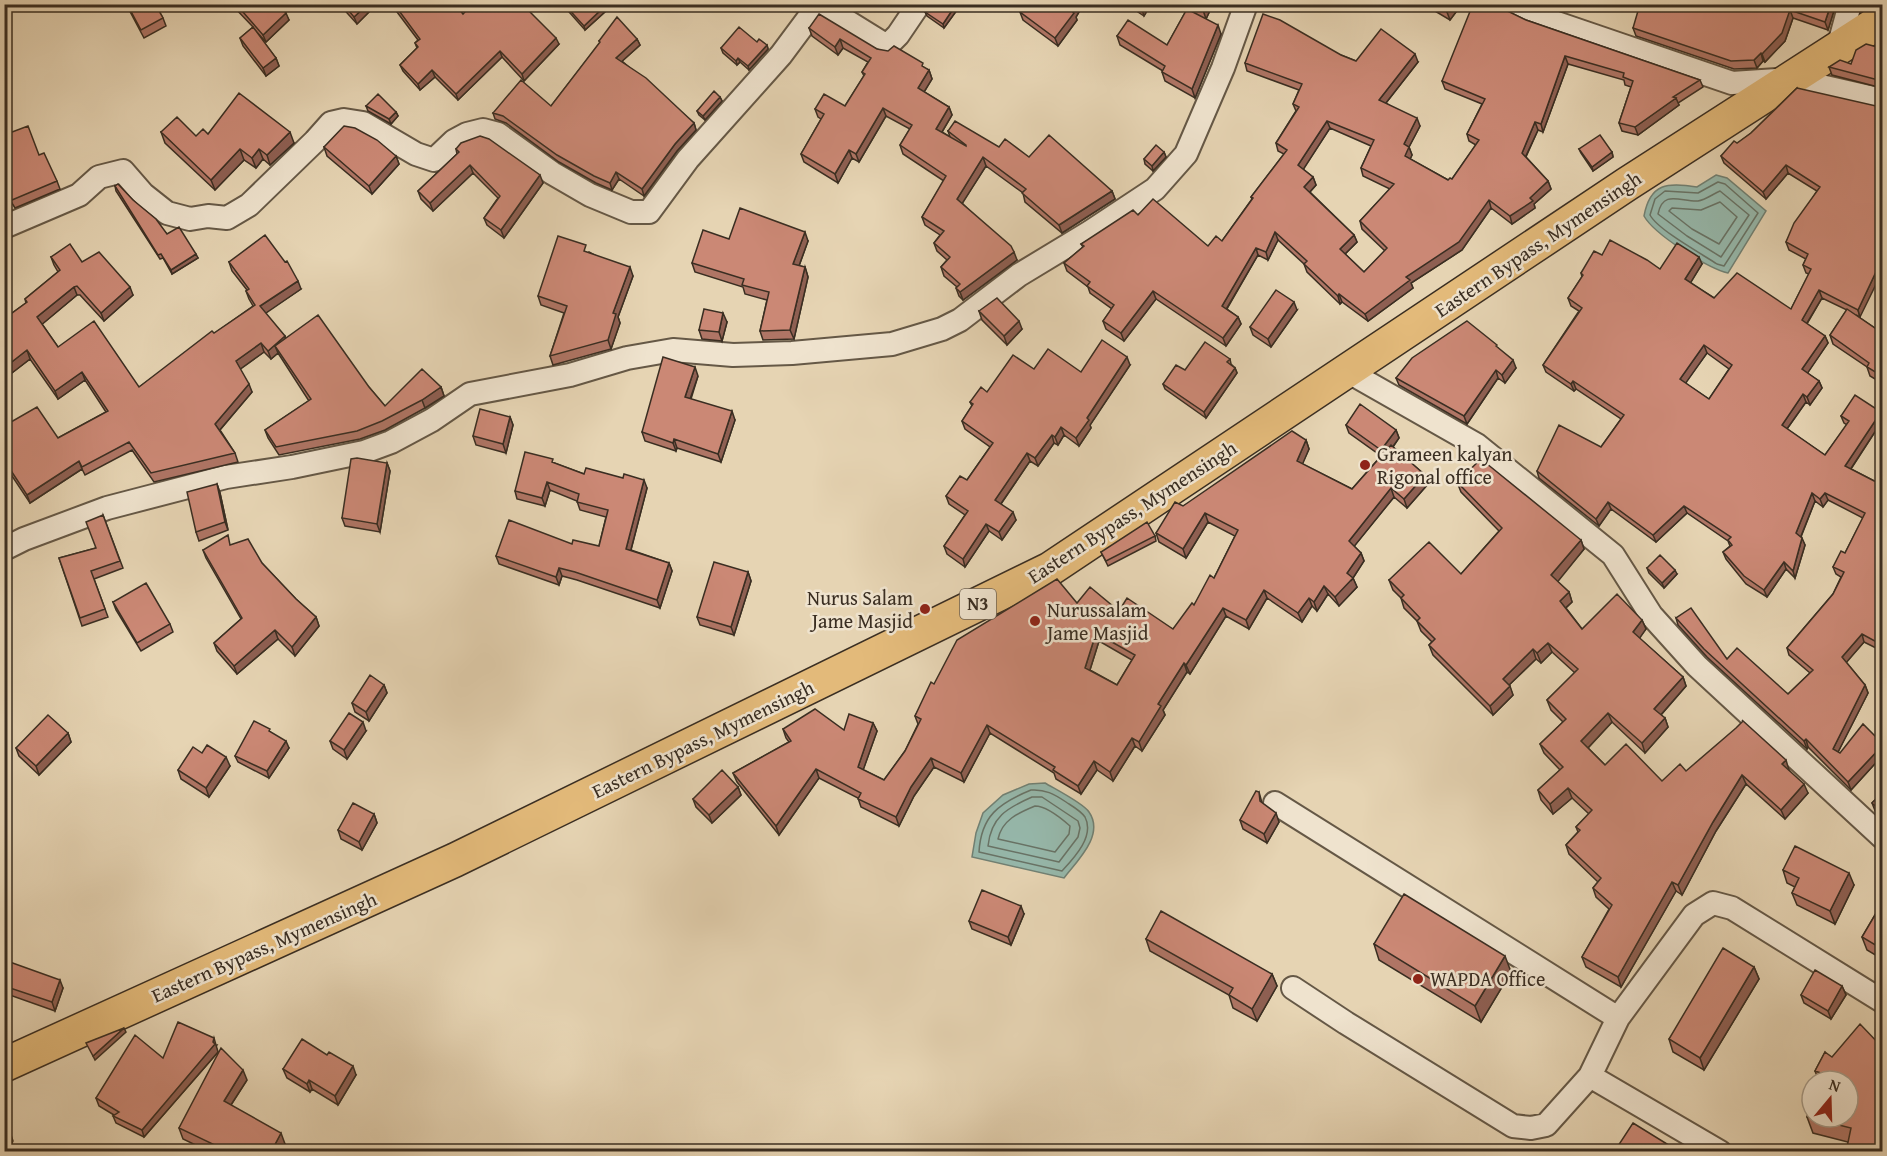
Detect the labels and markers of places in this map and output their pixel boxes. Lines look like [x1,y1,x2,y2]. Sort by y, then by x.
place label: Grameen kalyan Rigonal office [1377,439,1513,491]
marker: Grameen kalyan Rigonal office [1358,458,1372,472]
place label: Nurus Salam Jame Masjid [807,583,914,635]
place label: Nurussalam Jame Masjid [1044,595,1149,647]
marker: Nurus Salam Jame Masjid [918,602,932,616]
marker: Nurussalam Jame Masjid [1028,614,1042,628]
place label: WAPDA Office [1430,964,1545,993]
marker: WAPDA Office [1411,972,1425,986]

